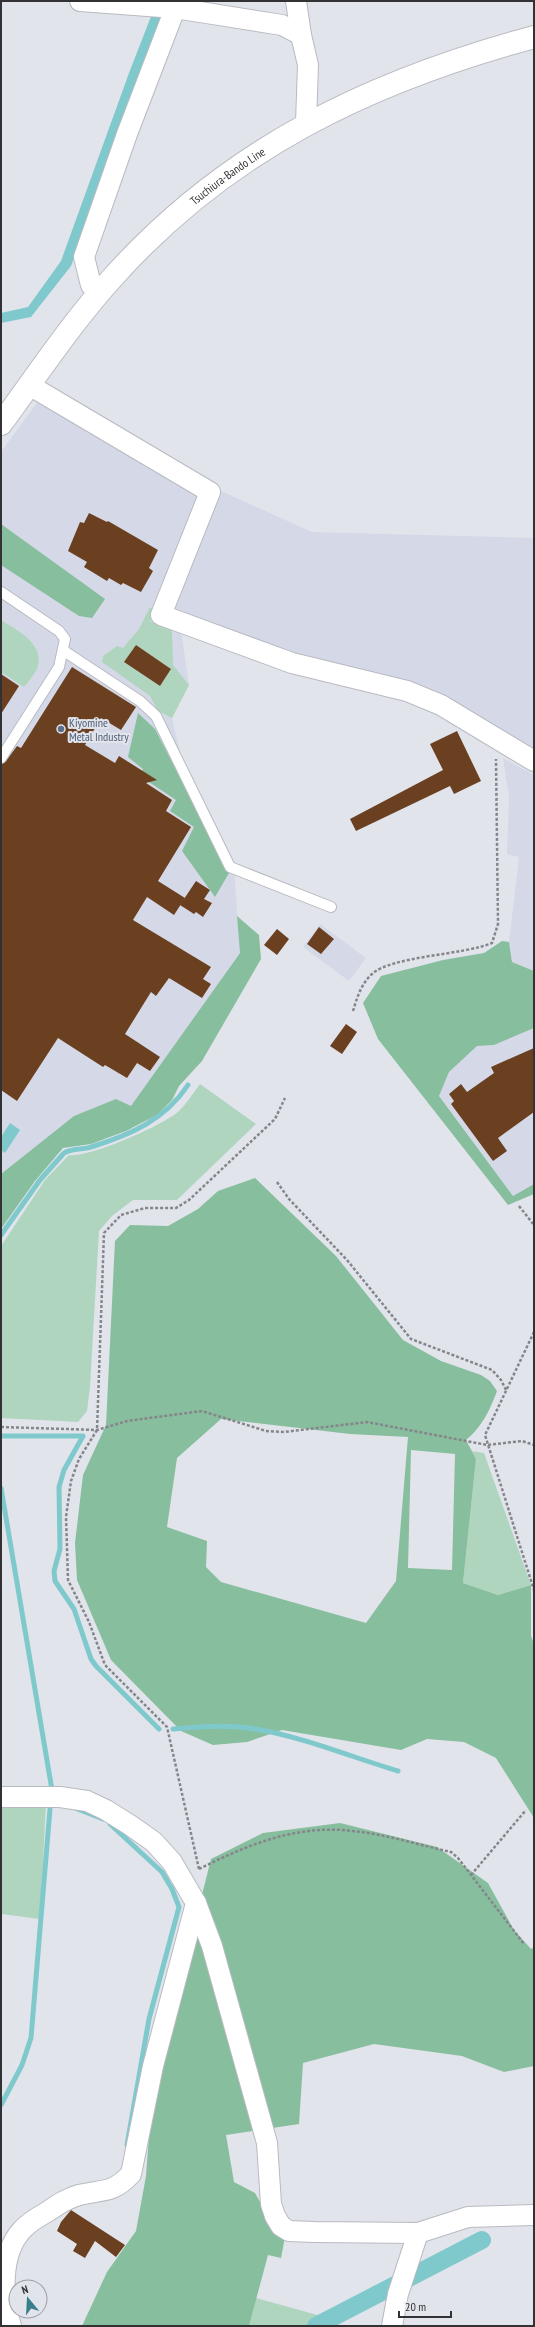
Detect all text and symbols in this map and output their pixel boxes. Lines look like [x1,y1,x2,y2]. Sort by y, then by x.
street label: Tsuchiura-Bando Line [187,144,268,208]
place label: Kiyomine Metal Industry [69,715,129,744]
marker: Kiyomine Metal Industry [56,724,66,734]
north arrow [8,2279,48,2319]
text: N [20,2282,30,2297]
scale bar [399,2293,451,2319]
text: 20 m [405,2299,426,2314]

